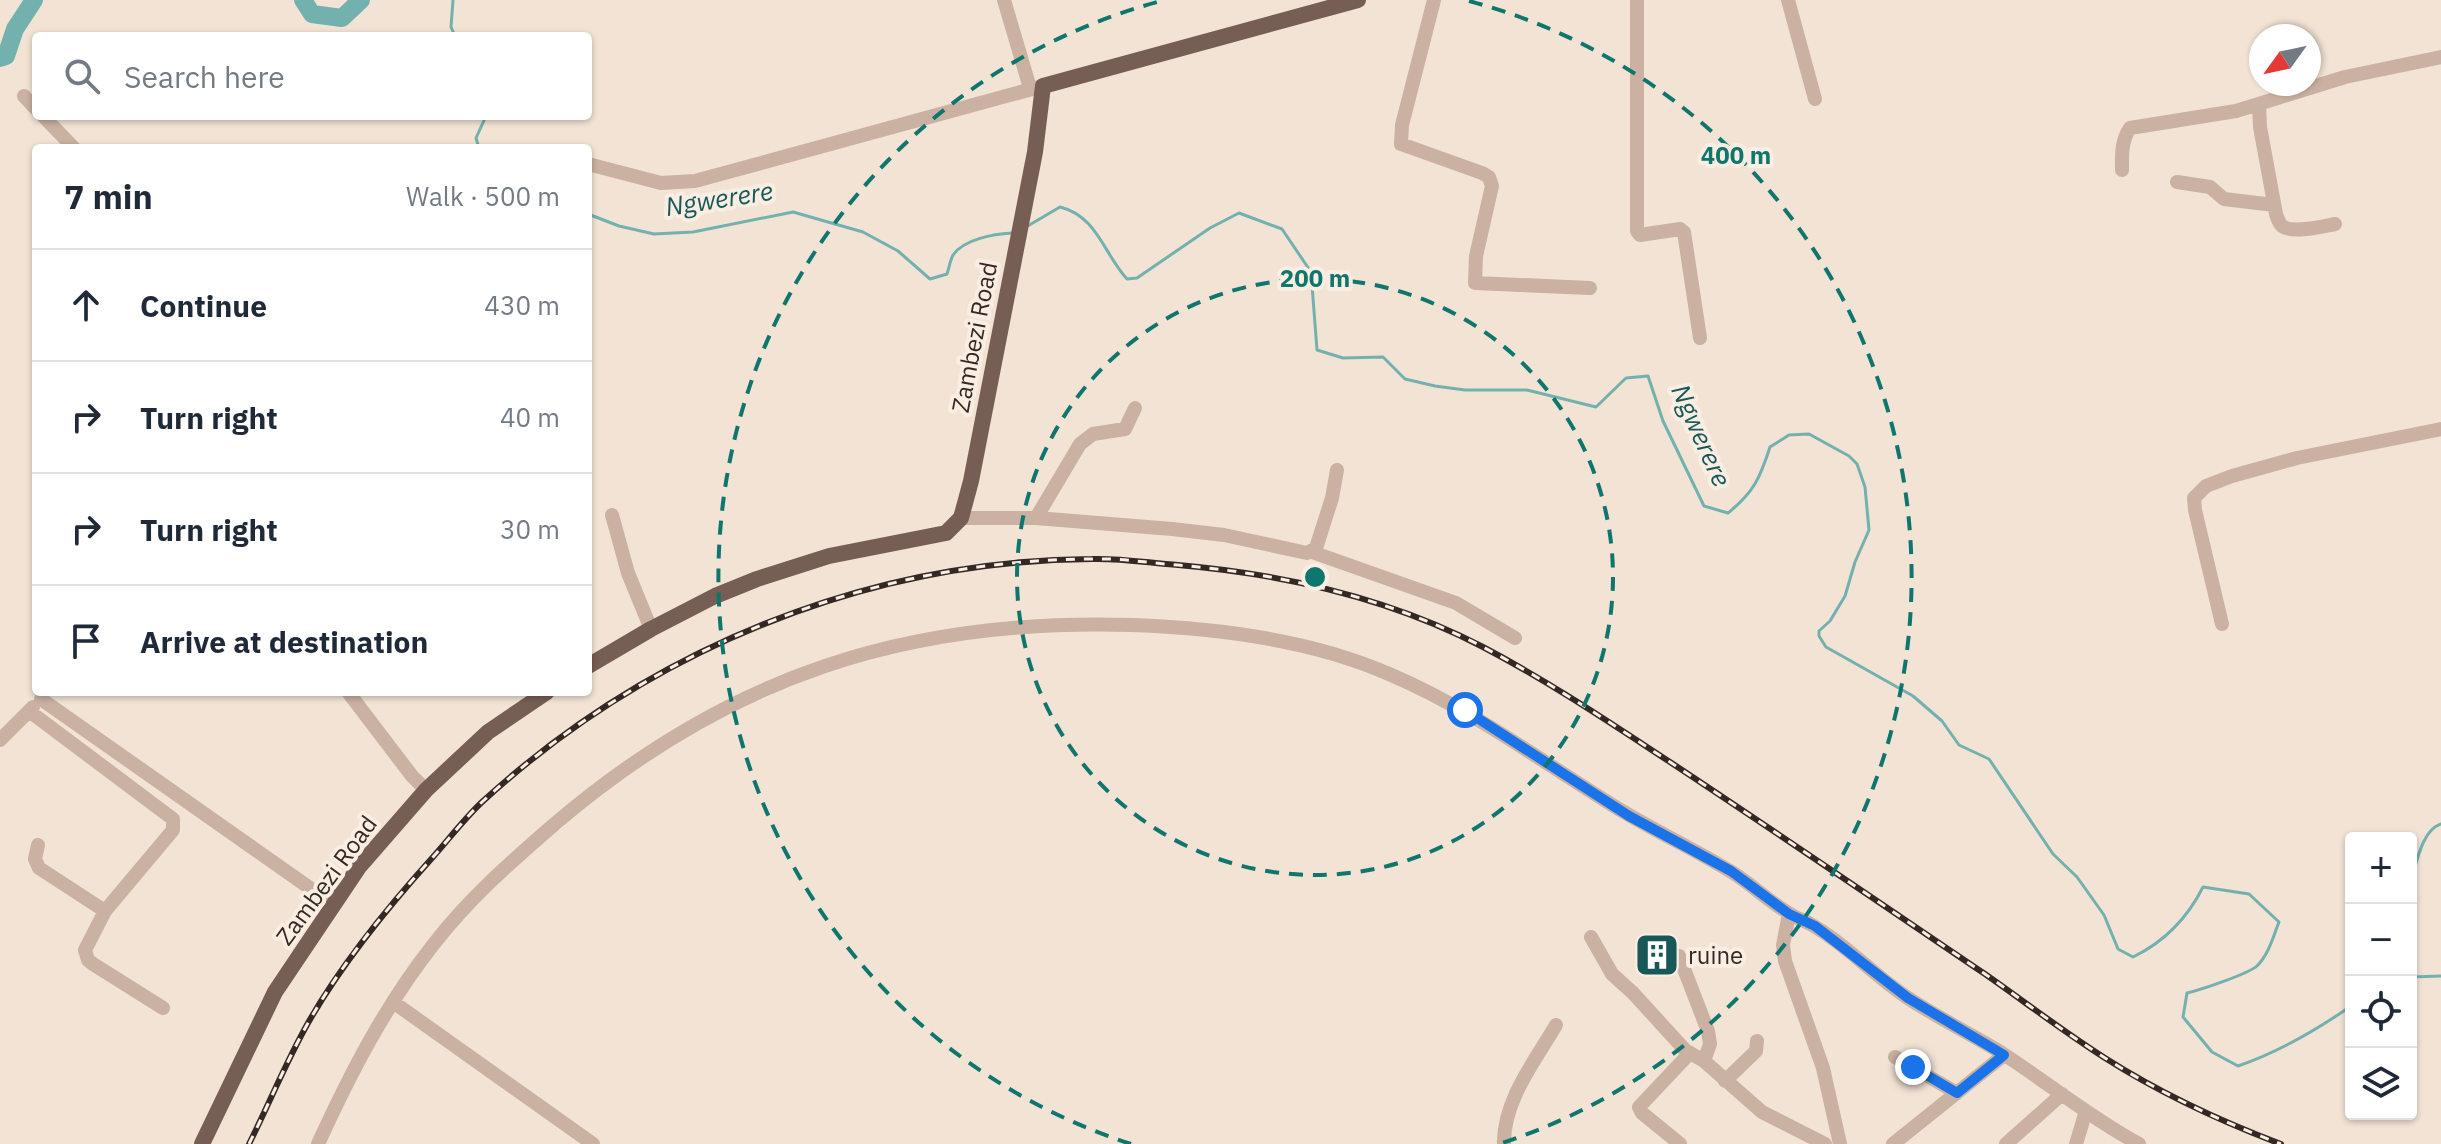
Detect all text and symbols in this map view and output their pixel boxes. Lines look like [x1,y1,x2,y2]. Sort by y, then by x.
north arrow [2249,24,2321,96]
search box [32,32,592,120]
icon: search [60,54,104,98]
text: Search here [124,57,285,96]
text: 400 m [1701,139,1771,171]
water label: Ngwerere [663,173,775,223]
text: 7 min [64,174,153,218]
text: Walk · 500 m [406,179,560,213]
street label: Zambezi Road [944,259,1004,415]
text: 200 m [1280,262,1350,294]
icon: ahead [64,283,108,327]
text: Continue [140,286,267,325]
text: 430 m [484,288,560,322]
water label: Ngwerere [1664,379,1740,491]
icon: right [64,395,108,439]
text: Turn right [140,398,278,437]
text: 40 m [500,400,560,434]
icon: right [64,507,108,551]
text: Turn right [140,510,278,549]
text: 30 m [500,512,560,546]
centre of rings [1301,563,1329,591]
icon: arrive [64,619,108,663]
text: Arrive at destination [140,622,428,661]
route start [1447,692,1483,728]
street label: Zambezi Road [268,809,384,951]
map controls [2345,832,2417,1120]
button: + [2345,832,2417,904]
button: − [2345,904,2417,976]
building icon: ruine [1633,931,1681,979]
place label: ruine [1688,939,1743,971]
button: locate [2345,976,2417,1048]
button: layers [2345,1048,2417,1120]
route end [1895,1049,1931,1085]

